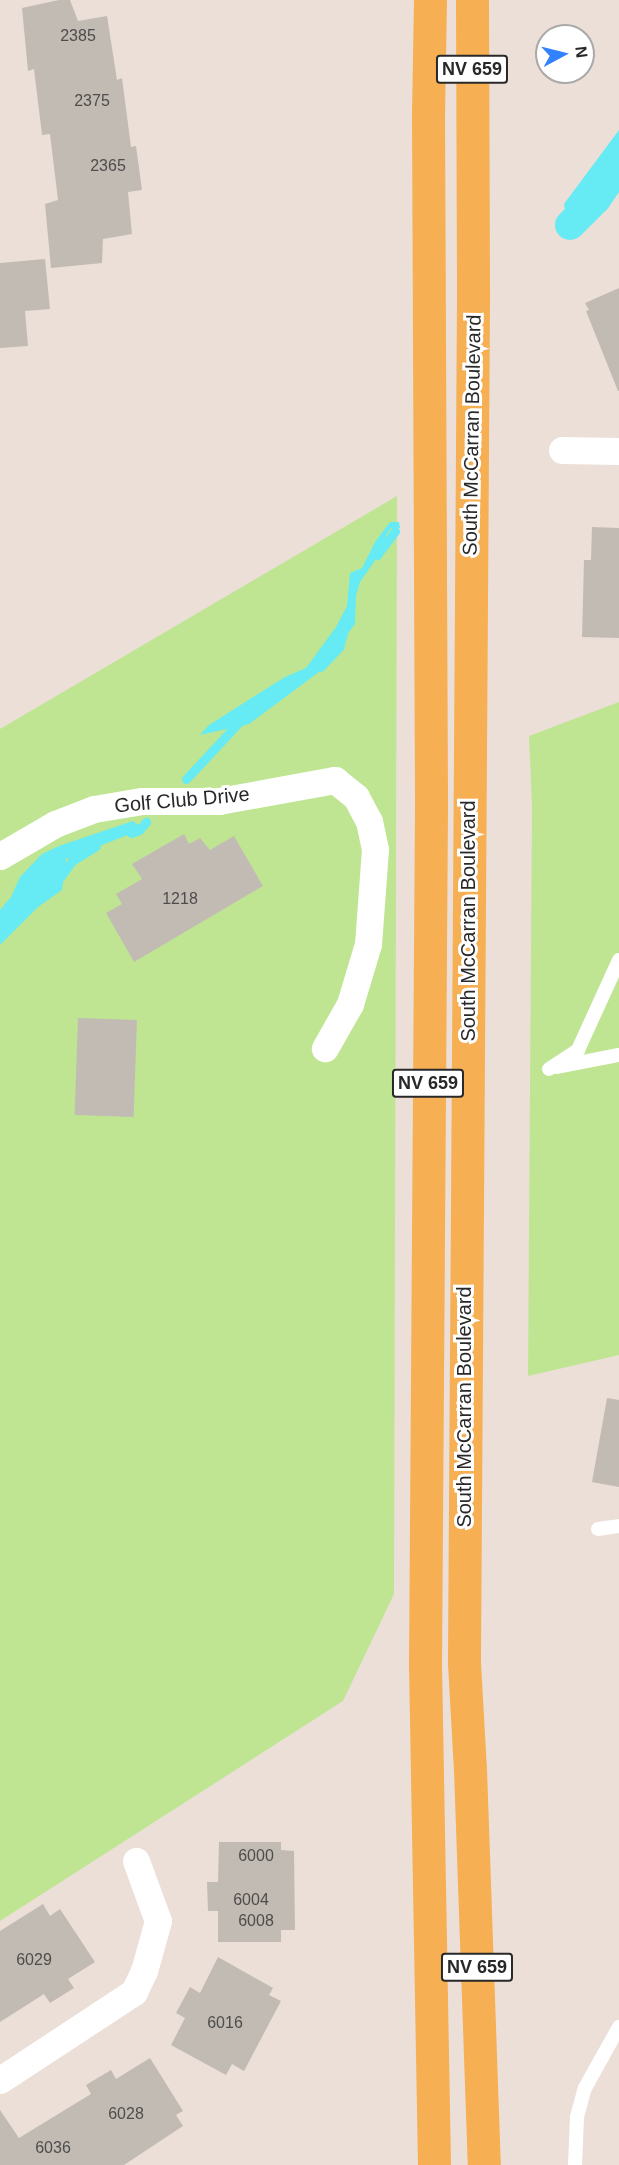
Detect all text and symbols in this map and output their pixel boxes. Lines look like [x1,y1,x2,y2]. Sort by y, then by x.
north arrow [535,24,595,84]
house number: 2385 [60,26,96,46]
text: N [572,45,591,59]
road number: NV 659 [434,54,510,84]
house number: 2375 [74,91,110,111]
house number: 2365 [90,156,126,176]
street label: South McCarran Boulevard [458,314,486,556]
street label: Golf Club Drive [113,782,251,818]
street label: South McCarran Boulevard [456,800,480,1042]
house number: 1218 [162,889,198,909]
road number: NV 659 [390,1068,466,1098]
street label: South McCarran Boulevard [452,1286,476,1528]
house number: 6000 [238,1846,274,1866]
house number: 6004 [233,1890,269,1910]
house number: 6008 [238,1911,274,1931]
house number: 6029 [16,1950,52,1970]
road number: NV 659 [440,1952,514,1982]
house number: 6016 [207,2013,243,2033]
house number: 6028 [108,2104,144,2124]
house number: 6036 [35,2138,71,2158]

